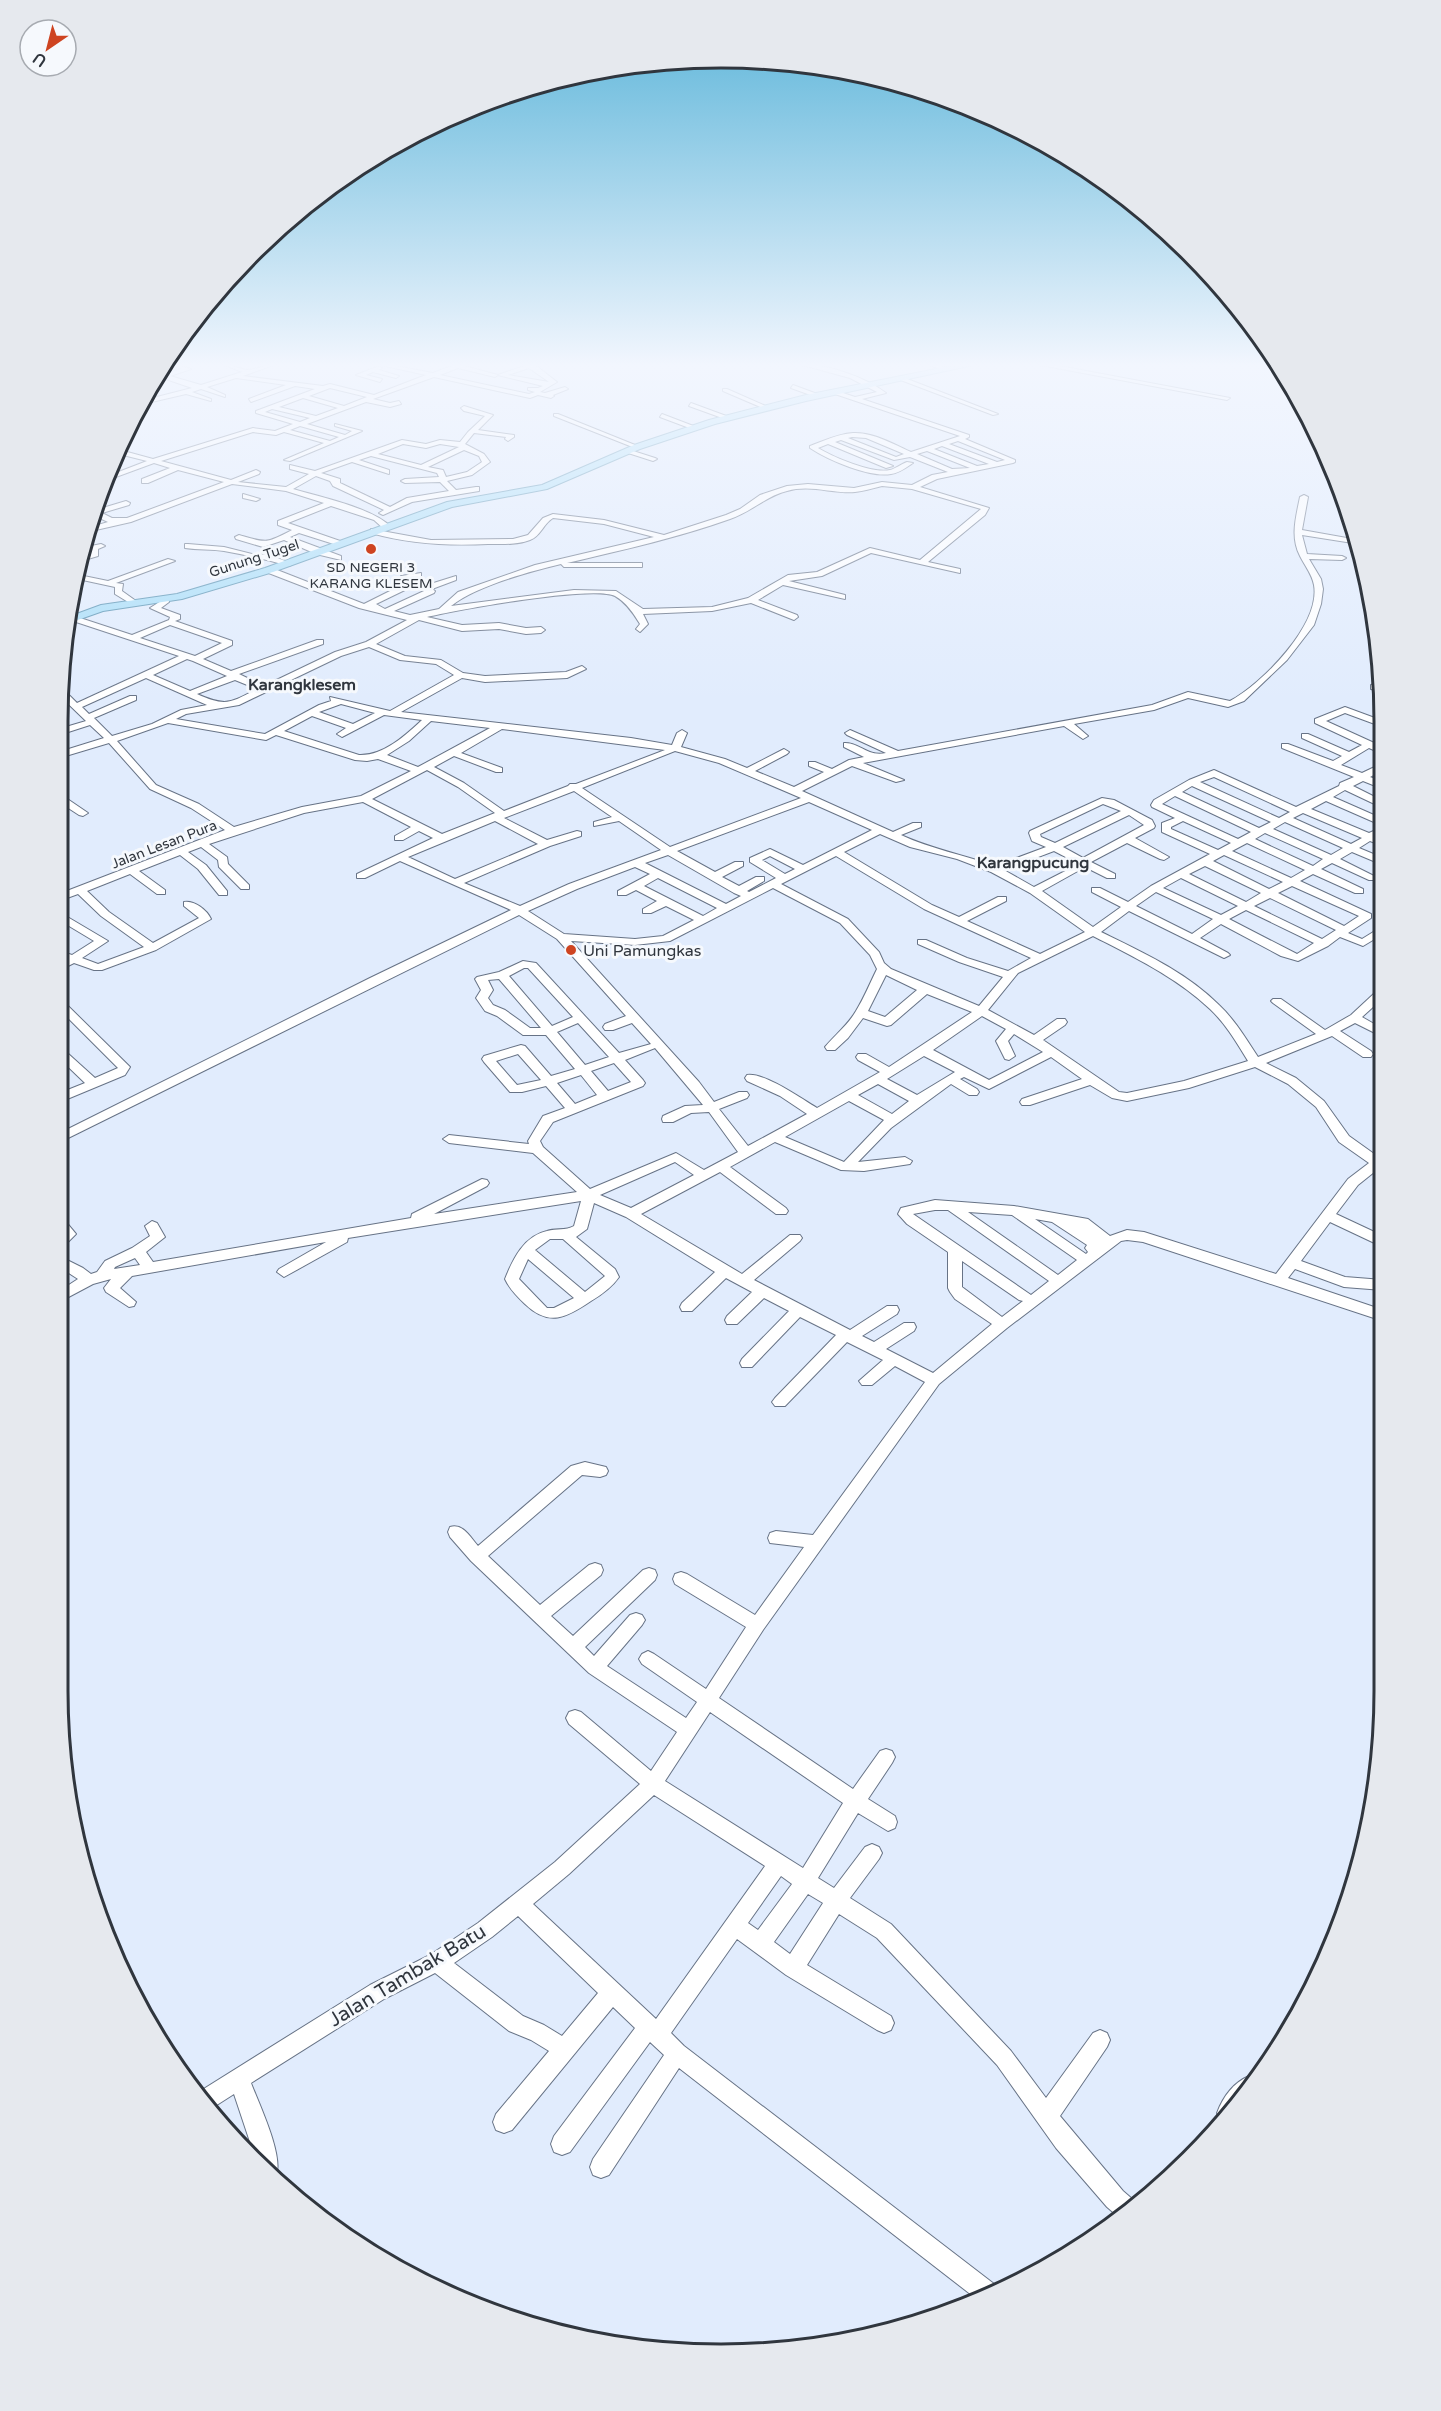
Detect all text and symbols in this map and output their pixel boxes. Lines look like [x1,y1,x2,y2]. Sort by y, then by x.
north arrow [18,18,78,78]
text: U [29,48,51,71]
street label: Gunung Tugel [207,536,301,581]
marker: SD NEGERI 3 KARANG KLESEM [364,542,378,556]
place label: SD NEGERI 3 KARANG KLESEM [310,559,432,592]
district label: Karangklesem [248,675,356,695]
street label: Jalan Lesan Pura [109,817,219,872]
district label: Karangpucung [977,853,1089,873]
place label: Uni Pamungkas [583,941,702,961]
marker: Uni Pamungkas [564,943,578,957]
street label: Jalan Tambak Batu [325,1919,490,2032]

